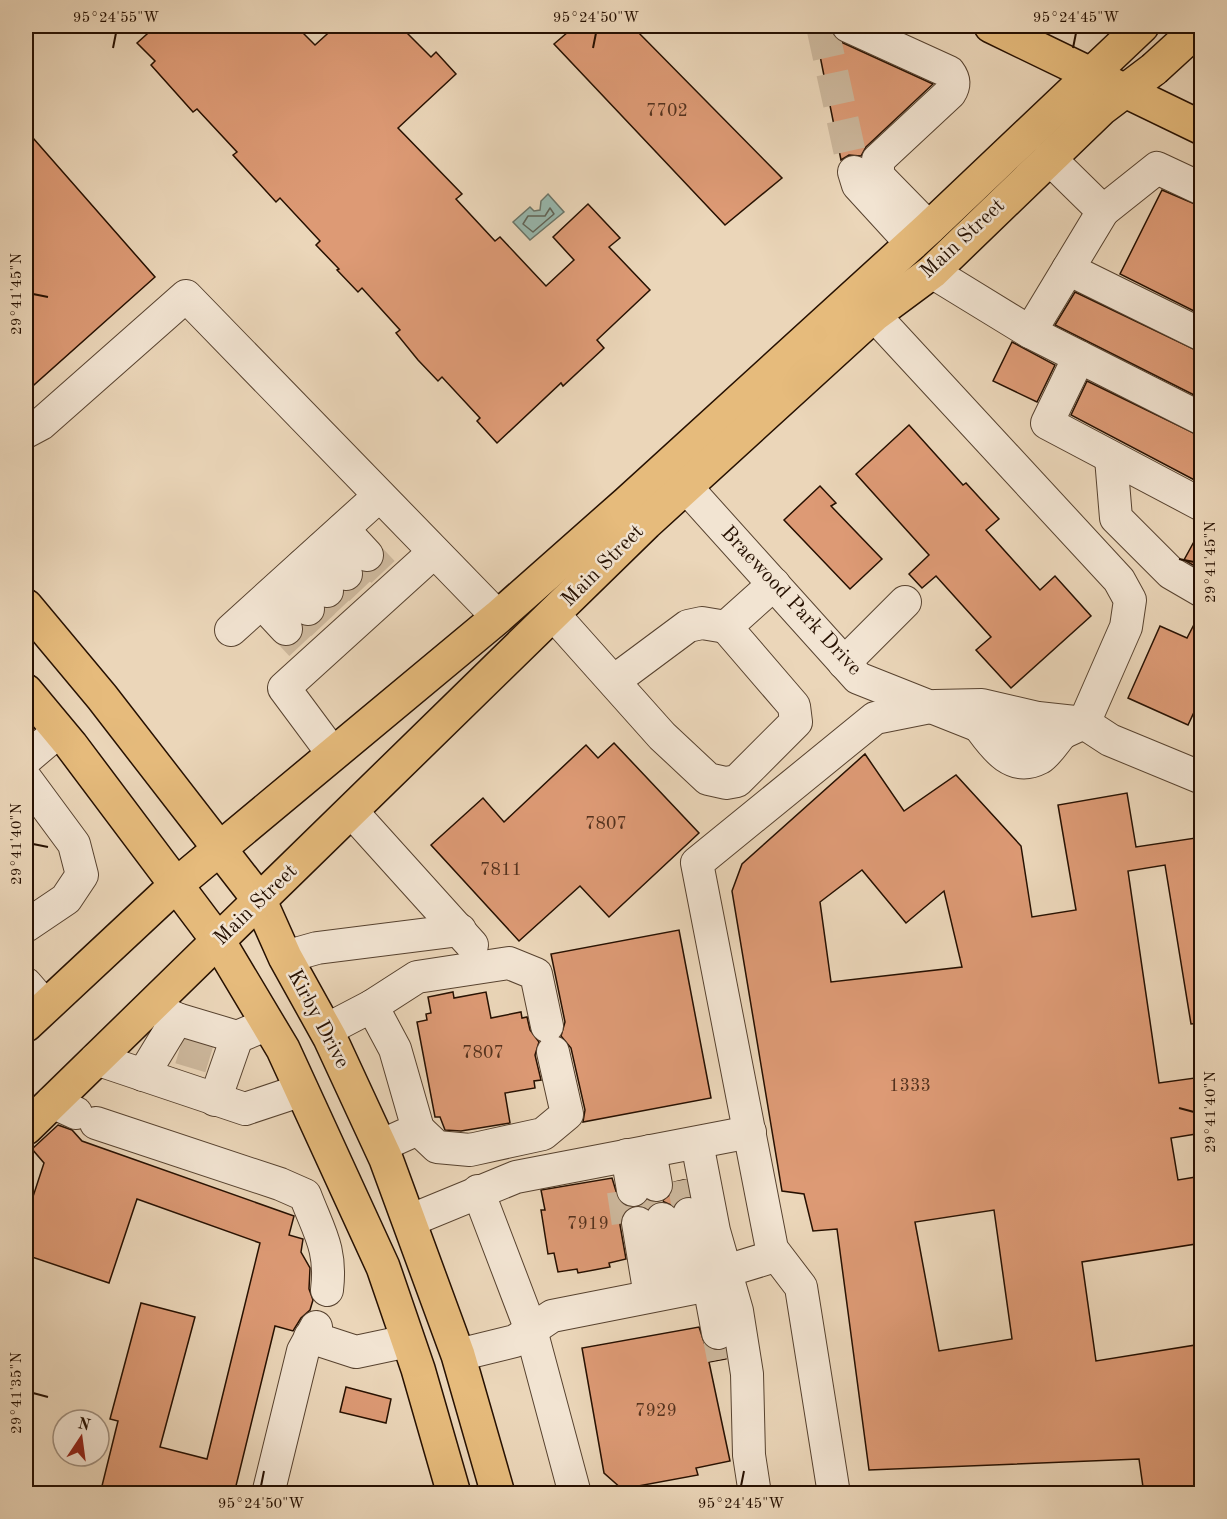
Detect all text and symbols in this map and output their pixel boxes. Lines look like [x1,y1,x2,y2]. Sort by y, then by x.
text: 95°24'55"W [73,11,159,26]
text: 95°24'50"W [553,11,639,26]
text: 95°24'45"W [1033,11,1119,26]
house number: 7702 [646,102,688,120]
street label: Main Street [917,195,1009,283]
text: 29°41'45"N [10,253,25,335]
street label: Main Street [558,521,648,611]
text: 29°41'45"N [1204,521,1219,603]
street label: Braewood Park Drive [717,522,865,680]
text: 29°41'40"N [10,803,25,885]
house number: 7807 [585,815,627,833]
street label: Main Street [210,860,302,950]
house number: 7811 [480,861,522,879]
street label: Kirby Drive [283,966,353,1072]
house number: 7807 [462,1044,504,1062]
text: 29°41'40"N [1204,1071,1219,1153]
house number: 1333 [889,1077,931,1095]
house number: 7919 [567,1215,609,1233]
text: 29°41'35"N [10,1352,25,1434]
house number: 7929 [635,1402,677,1420]
north arrow [51,1408,111,1468]
text: N [76,1416,92,1435]
text: 95°24'50"W [218,1497,304,1512]
text: 95°24'45"W [698,1497,784,1512]

